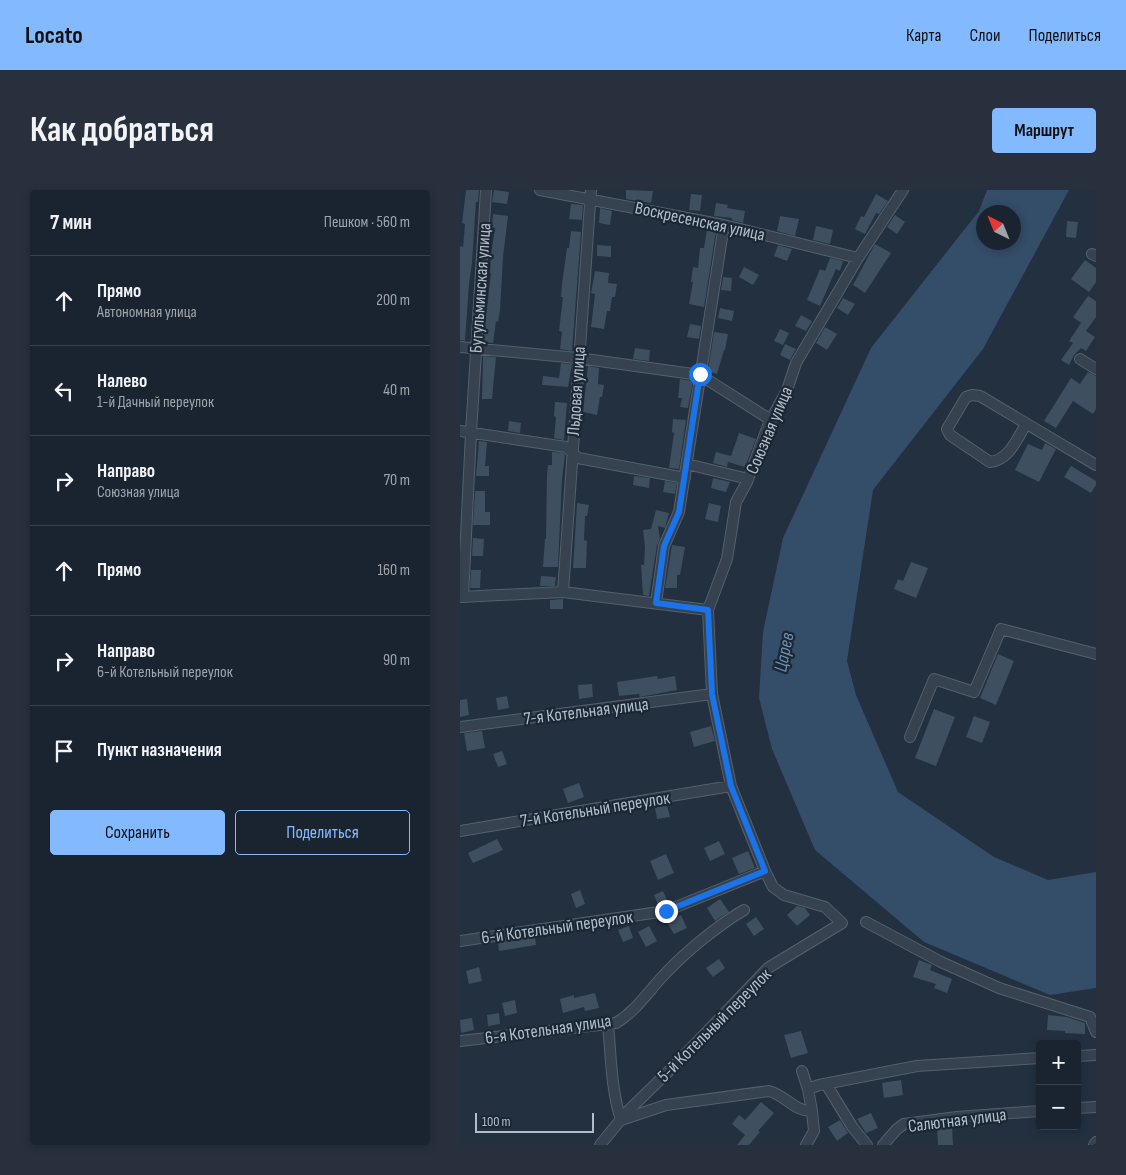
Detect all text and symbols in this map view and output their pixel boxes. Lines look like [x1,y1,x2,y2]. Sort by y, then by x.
text: Locato [25,21,83,50]
text: Карта [906,25,942,46]
text: Слои [970,25,1001,46]
text: Поделиться [1029,25,1101,46]
button: Маршрут [992,108,1096,153]
text: Как добраться [30,109,214,152]
street label: Воскресенская улица [633,197,767,246]
north arrow [976,205,1021,250]
text: 7 мин [50,210,92,235]
text: Пешком · 560 m [324,213,410,232]
street label: Бугульминская улица [465,222,496,354]
text: Прямо [97,280,141,303]
icon: ahead [50,287,78,315]
text: 200 m [376,291,410,310]
text: Автономная улица [97,303,197,322]
street label: Льдовая улица [563,346,590,436]
route start [689,363,712,386]
text: Налево [97,370,147,393]
icon: left [50,377,78,405]
text: 40 m [383,381,410,400]
street label: Союзная улица [742,383,797,477]
text: 1-й Дачный переулок [97,393,214,412]
text: Направо [97,460,155,483]
icon: right [50,467,78,495]
text: 70 m [384,471,410,490]
text: Союзная улица [97,483,180,502]
icon: ahead [50,557,78,585]
text: Прямо [97,559,141,582]
text: 160 m [377,561,410,580]
water label: Царев [769,630,800,674]
text: Направо [97,640,155,663]
icon: right [50,647,78,675]
text: 90 m [383,651,410,670]
text: 6-й Котельный переулок [97,663,233,682]
street label: 7-я Котельная улица [522,693,650,730]
icon: arrive [50,737,78,765]
text: Пункт назначения [97,739,222,762]
street label: 7-й Котельный переулок [519,787,672,832]
button: Сохранить [50,810,225,855]
button: Поделиться [235,810,410,855]
route end [655,900,678,923]
street label: 6-й Котельный переулок [480,906,634,949]
street label: 5-й Котельный переулок [653,964,776,1087]
street label: 6-я Котельная улица [484,1010,613,1049]
map controls [1036,1040,1081,1130]
button: + [1036,1040,1081,1085]
button: − [1036,1085,1081,1130]
street label: Салютная улица [907,1104,1007,1137]
scale bar [475,1110,594,1133]
text: 100 m [482,1113,511,1130]

